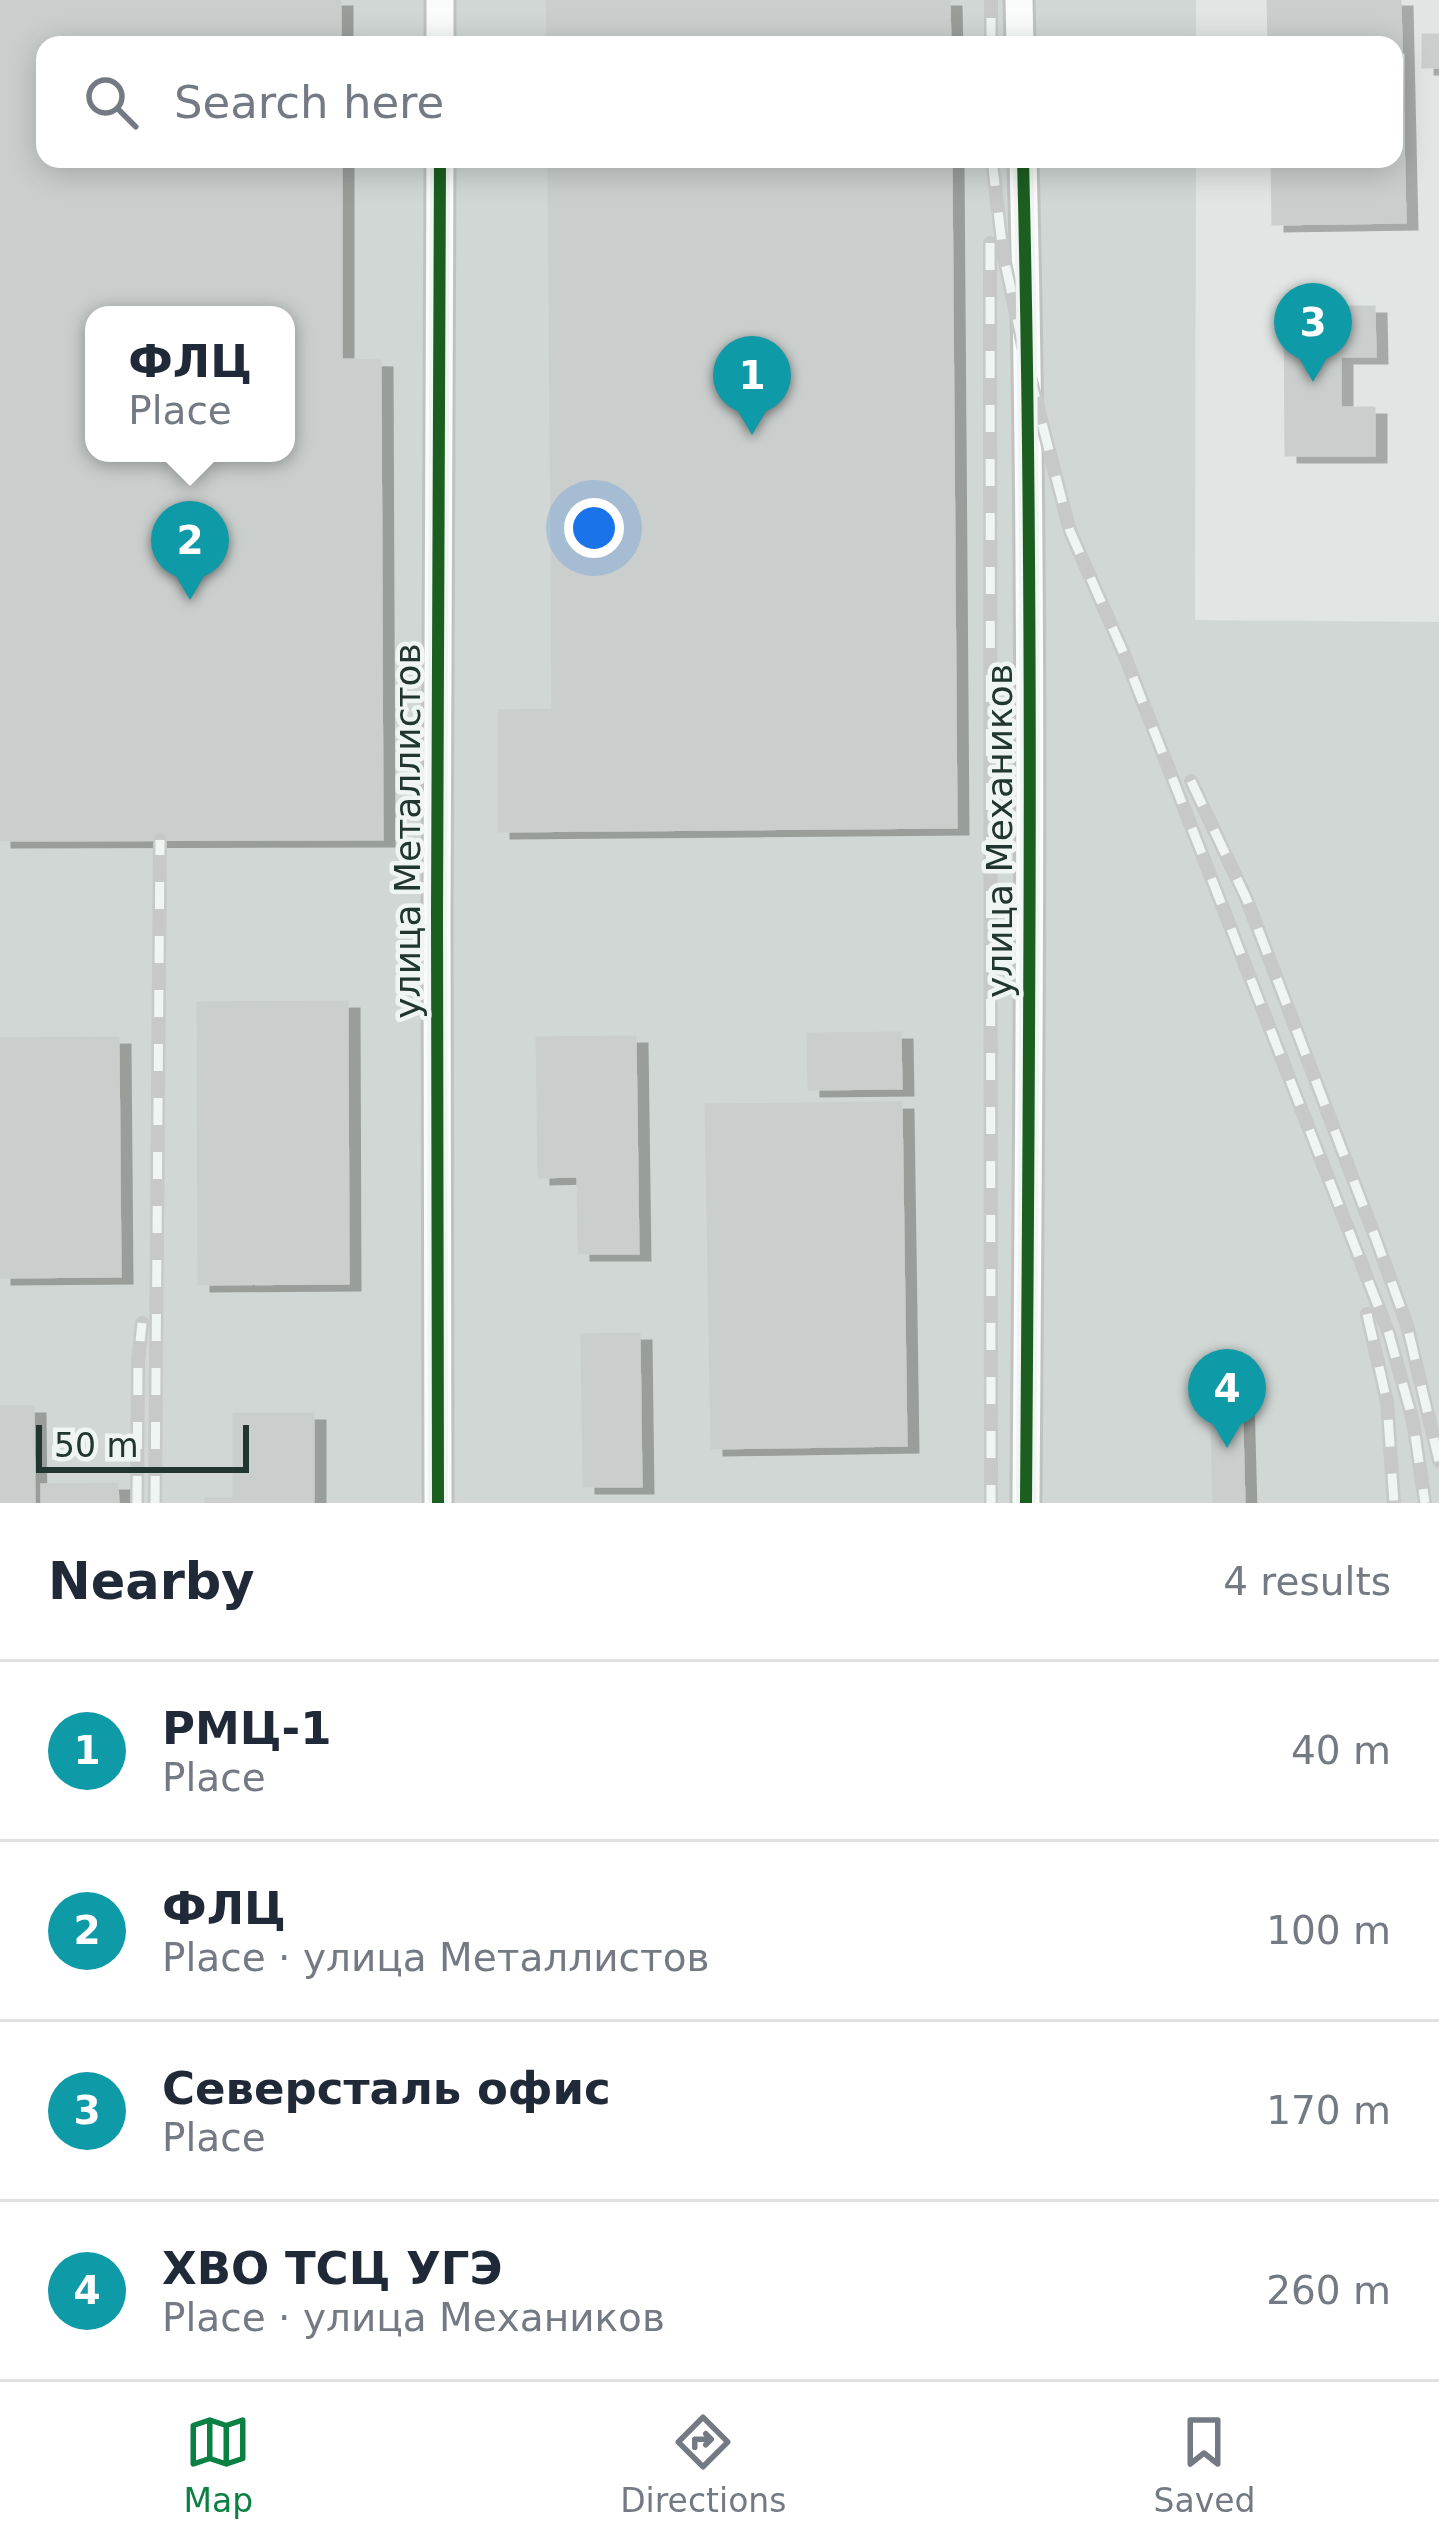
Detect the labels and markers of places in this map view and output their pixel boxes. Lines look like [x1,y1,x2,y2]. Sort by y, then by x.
pin: 3 [1274,283,1352,382]
pin: 1 [713,336,791,435]
pin: 2 [151,501,229,600]
pin: 4 [1188,1349,1266,1448]

